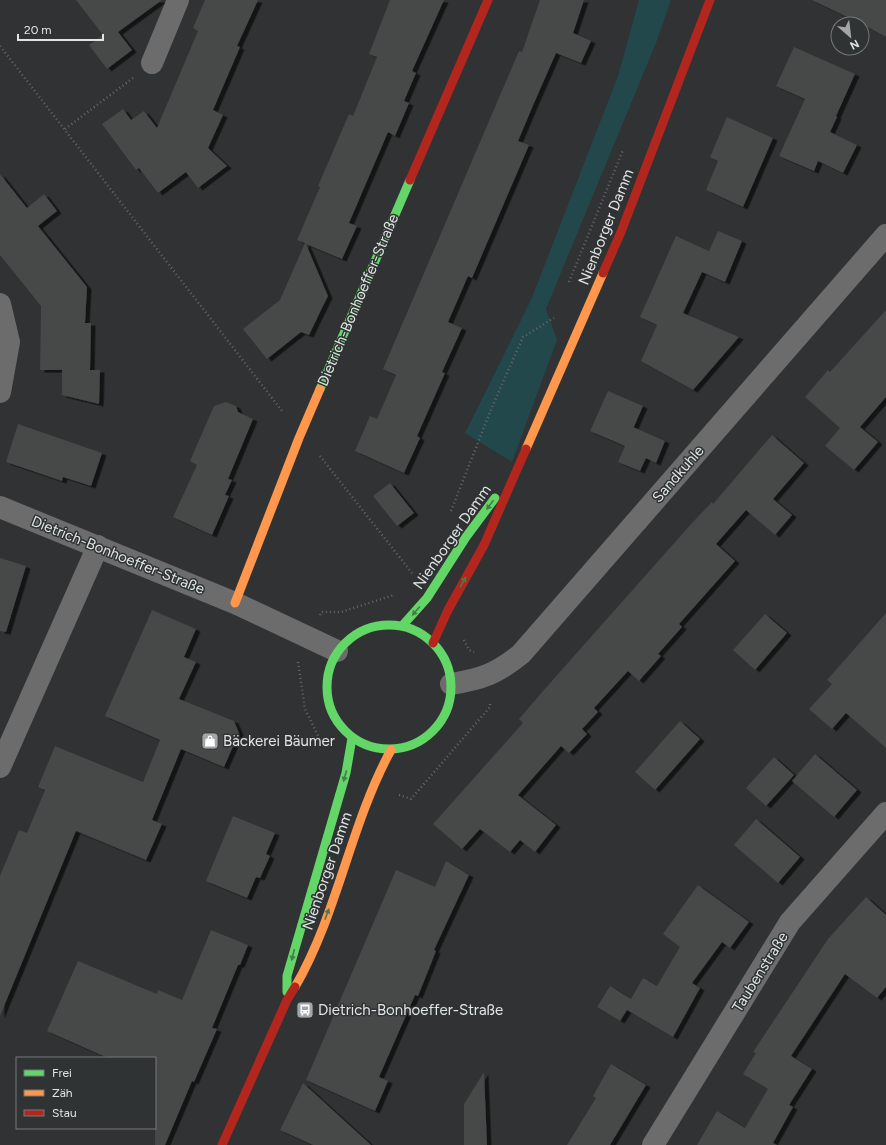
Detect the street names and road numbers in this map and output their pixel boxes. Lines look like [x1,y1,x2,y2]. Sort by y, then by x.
street label: Nienborger Damm [575,166,637,288]
street label: Dietrich-Bonhoeffer-Straße [314,211,402,389]
street label: Sandkuhle [648,442,708,506]
street label: Nienborger Damm [409,481,495,593]
street label: Dietrich-Bonhoeffer-Straße [29,512,207,598]
street label: Nienborger Damm [298,810,356,932]
street label: Taubenstraße [728,929,792,1015]

